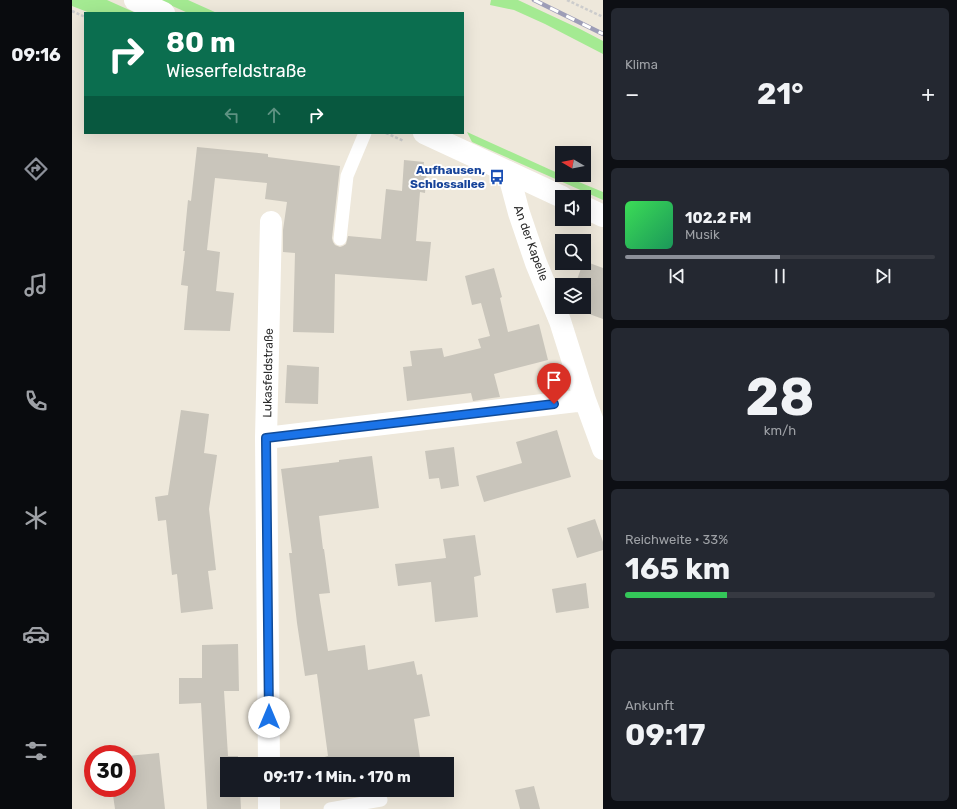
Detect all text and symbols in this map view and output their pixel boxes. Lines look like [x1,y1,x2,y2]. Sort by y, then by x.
text: 80 m [166,26,236,59]
icon: right [100,28,152,80]
text: 09:16 [11,44,61,66]
text: Klima [625,57,658,72]
text: Wieserfeldstraße [166,60,306,82]
text: 21° [757,76,804,112]
text: − [625,81,639,108]
text: + [921,81,935,108]
icon: left [221,104,243,126]
icon: ahead [263,104,285,126]
icon: right [305,104,327,126]
north arrow [555,146,591,182]
map controls [555,146,591,314]
icon: directions [22,155,50,183]
place label: Aufhausen, Schlossallee [410,163,485,191]
bus stop icon: Aufhausen, Schlossallee [488,168,506,186]
button: sound [555,190,591,226]
street label: An der Kapelle [511,203,551,283]
text: 102.2 FM [685,209,751,227]
text: Musik [685,227,720,242]
button: search [555,234,591,270]
icon: previous [666,265,688,287]
icon: pause [769,265,791,287]
icon: next [872,265,894,287]
icon: music [22,271,50,299]
button: layers [555,278,591,314]
street label: Lukasfeldstraße [260,328,276,418]
pin [537,363,571,404]
text: 28 [745,366,815,428]
icon: arrive [543,369,565,391]
icon: phone [22,387,50,415]
text: km/h [764,423,796,438]
icon: climate [22,504,50,532]
text: Reichweite · 33% [625,532,728,547]
text: 165 km [625,551,730,587]
icon: car [22,620,50,648]
position arrow [248,696,290,738]
text: Ankunft [625,698,674,713]
text: 09:17 [625,717,706,753]
icon: filters [22,737,50,765]
speed limit sign: 30 [84,745,136,797]
text: 09:17 · 1 Min. · 170 m [263,768,411,786]

